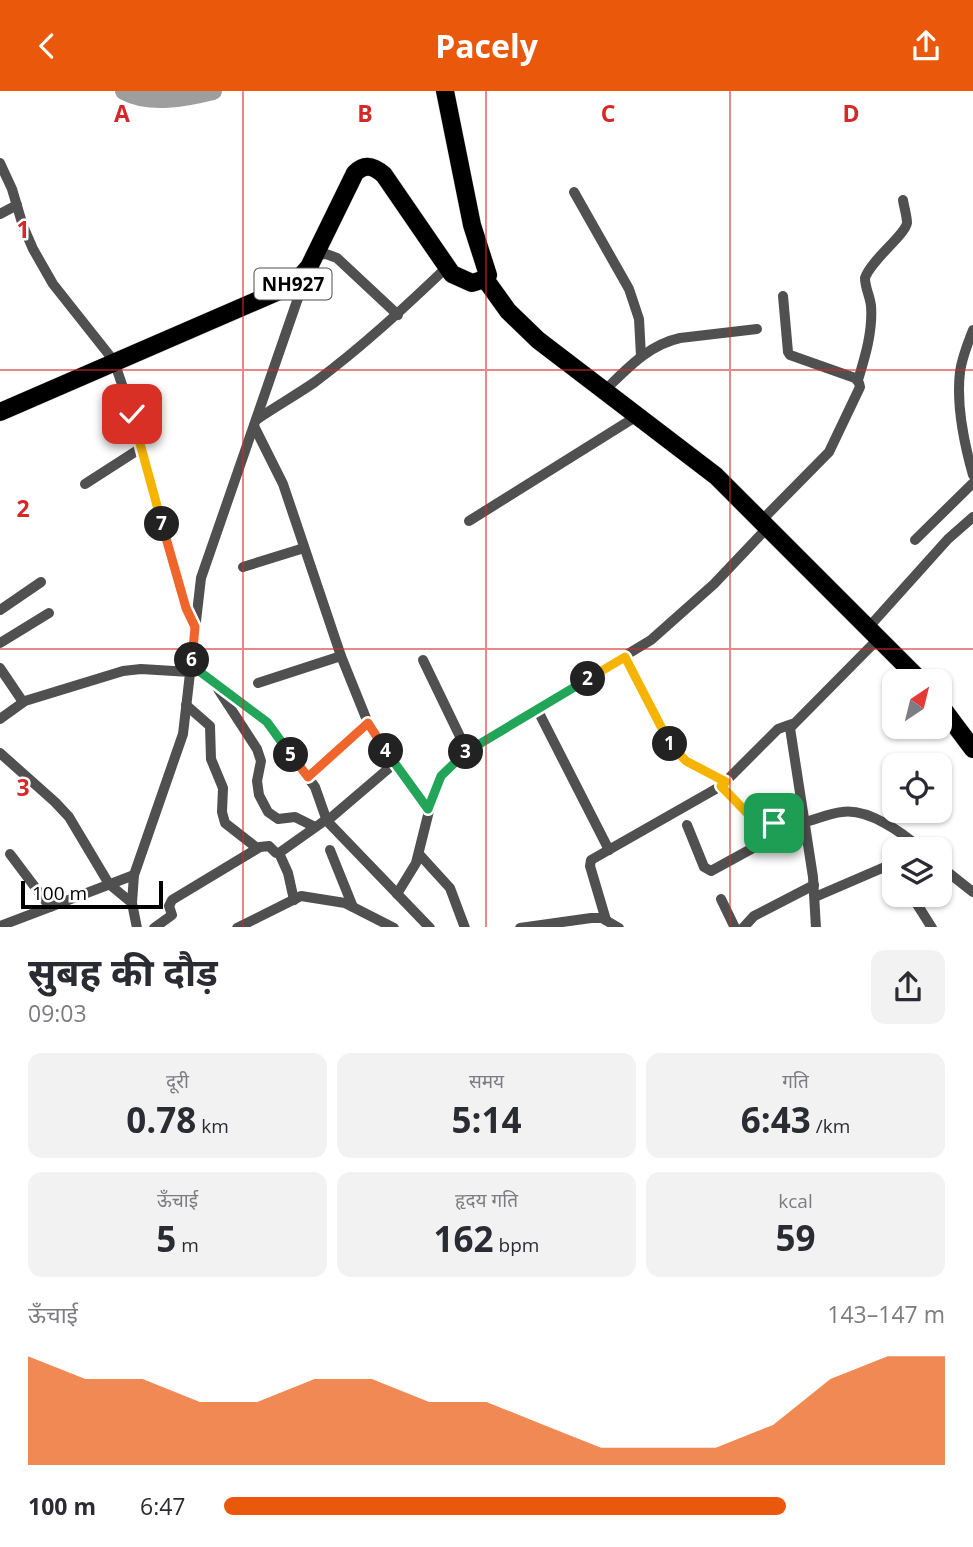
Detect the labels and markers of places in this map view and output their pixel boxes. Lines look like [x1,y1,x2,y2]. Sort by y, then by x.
pin [102,384,162,444]
pin: 7 [144,507,180,541]
pin: 6 [174,643,210,677]
pin: 2 [570,661,606,697]
pin: 1 [652,727,688,761]
pin: 4 [368,733,404,769]
pin: 3 [448,735,484,769]
pin: 5 [274,737,308,773]
pin [744,793,804,853]

